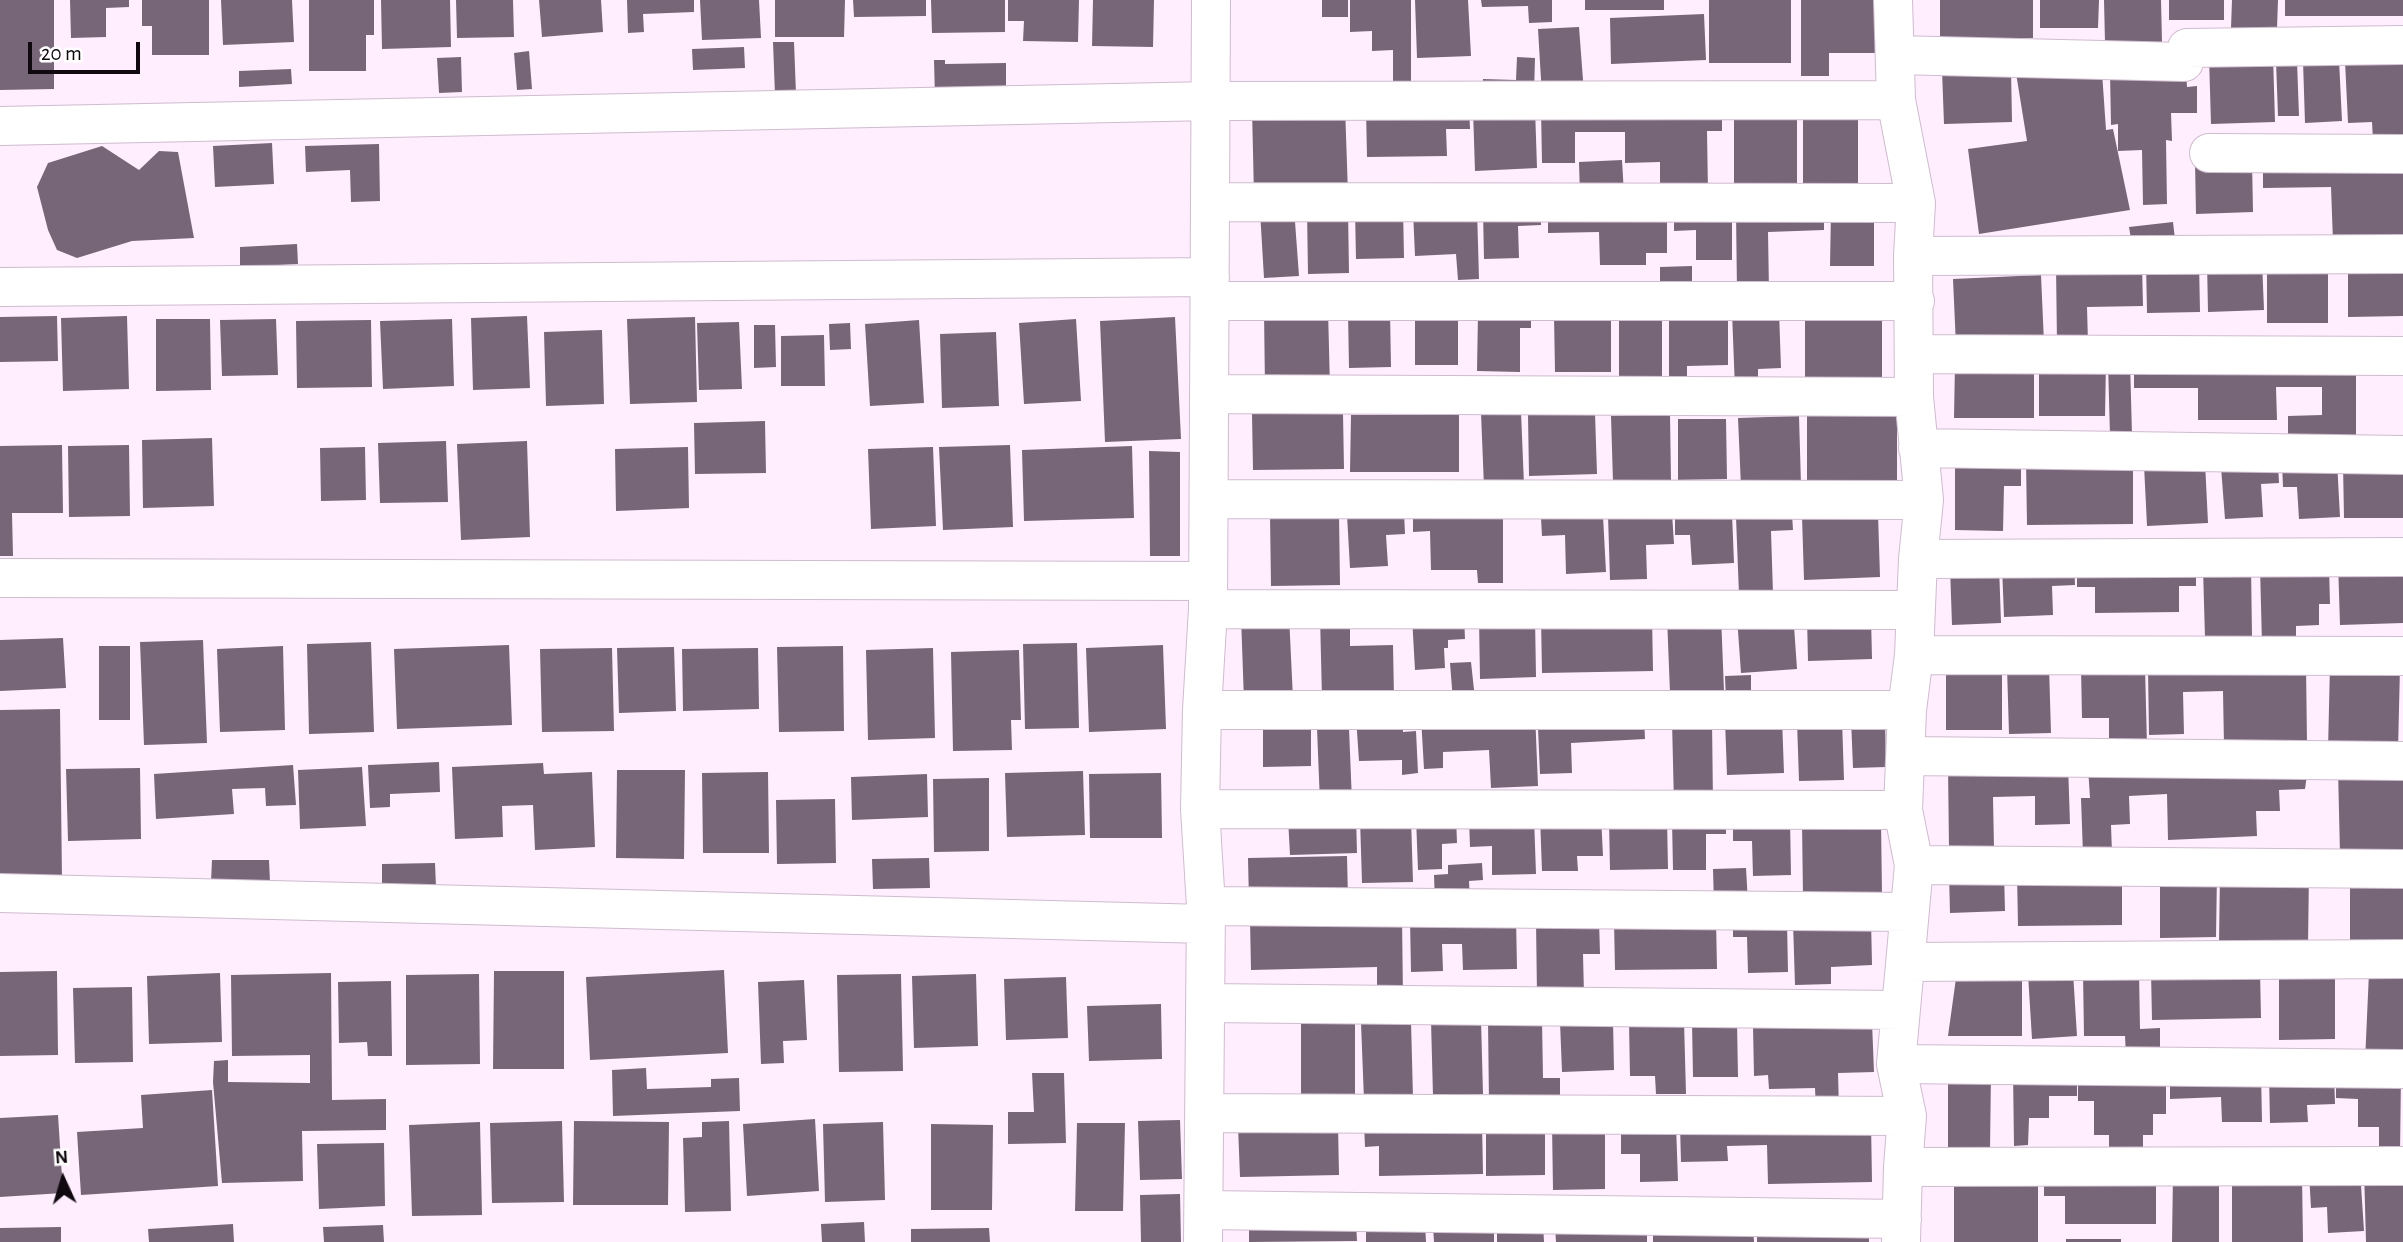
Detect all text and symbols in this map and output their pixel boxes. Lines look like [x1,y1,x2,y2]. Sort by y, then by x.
scale bar [32,28,144,72]
text: 20 m [41,43,82,64]
north arrow [28,1144,98,1214]
text: N [54,1148,69,1167]

